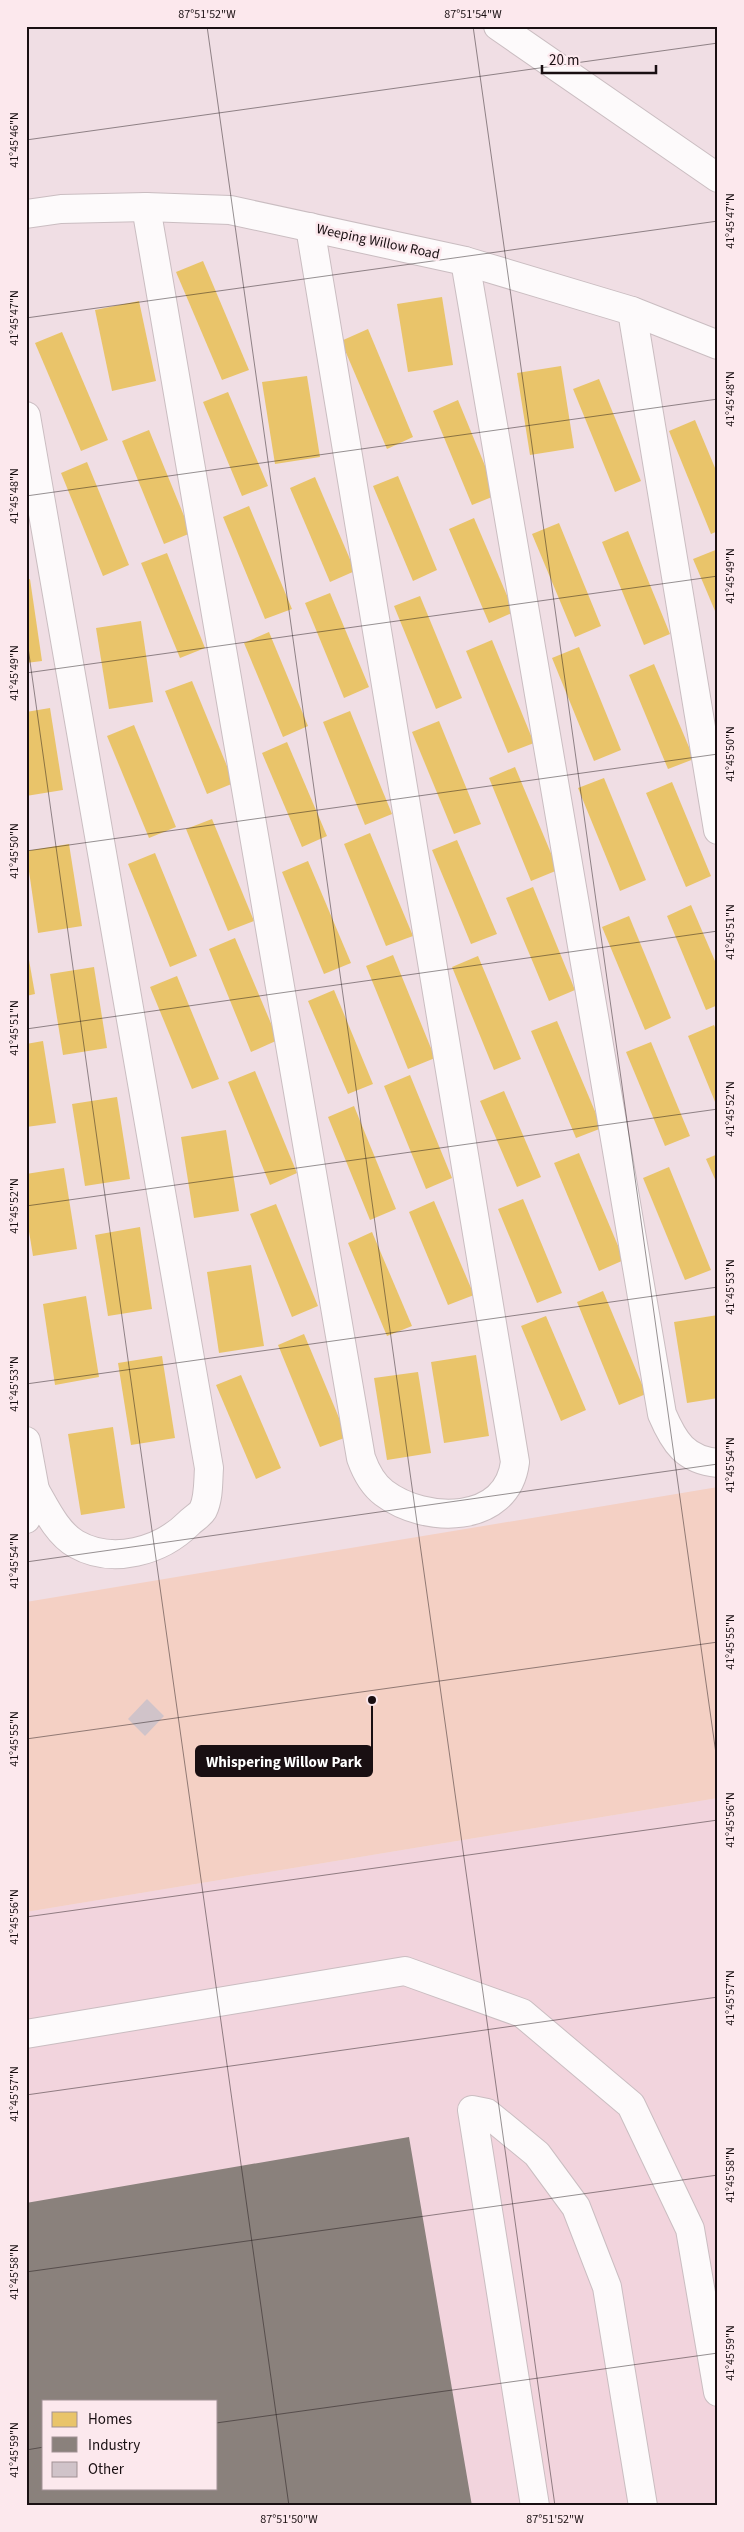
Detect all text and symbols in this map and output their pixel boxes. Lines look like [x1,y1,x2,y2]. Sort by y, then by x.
text: 87°51'52"W [178,6,236,23]
text: 87°51'54"W [444,6,502,23]
scale bar [542,42,655,74]
text: 20 m [549,50,579,71]
text: 41°45'46"N [6,112,23,168]
text: 41°45'47"N [722,193,739,249]
street label: Weeping Willow Road [314,219,442,265]
text: 41°45'47"N [6,290,23,346]
text: 41°45'48"N [722,371,739,427]
text: 41°45'48"N [6,468,23,524]
text: 41°45'49"N [722,548,739,604]
text: 41°45'49"N [6,645,23,701]
text: 41°45'50"N [722,726,739,782]
text: 41°45'50"N [6,823,23,879]
text: 41°45'51"N [722,904,739,960]
text: 41°45'51"N [6,1000,23,1056]
text: 41°45'52"N [722,1081,739,1137]
text: 41°45'52"N [6,1178,23,1234]
text: 41°45'53"N [722,1259,739,1315]
text: 41°45'53"N [6,1356,23,1412]
text: 41°45'54"N [722,1437,739,1493]
text: 41°45'54"N [6,1533,23,1589]
text: 41°45'55"N [722,1614,739,1670]
text: 41°45'55"N [6,1711,23,1767]
callout: Whispering Willow Park [196,1746,372,1776]
text: Whispering Willow Park [206,1752,363,1773]
text: 41°45'56"N [722,1792,739,1848]
text: 41°45'56"N [6,1889,23,1945]
text: 41°45'57"N [722,1970,739,2026]
text: 41°45'57"N [6,2066,23,2122]
text: 41°45'58"N [722,2147,739,2203]
text: 41°45'58"N [6,2244,23,2300]
text: 41°45'59"N [722,2325,739,2381]
legend [42,2400,218,2490]
text: Homes [88,2409,132,2430]
text: 41°45'59"N [6,2422,23,2478]
text: Industry [88,2435,140,2456]
text: Other [88,2459,125,2480]
text: 87°51'50"W [260,2511,318,2528]
text: 87°51'52"W [526,2511,584,2528]

